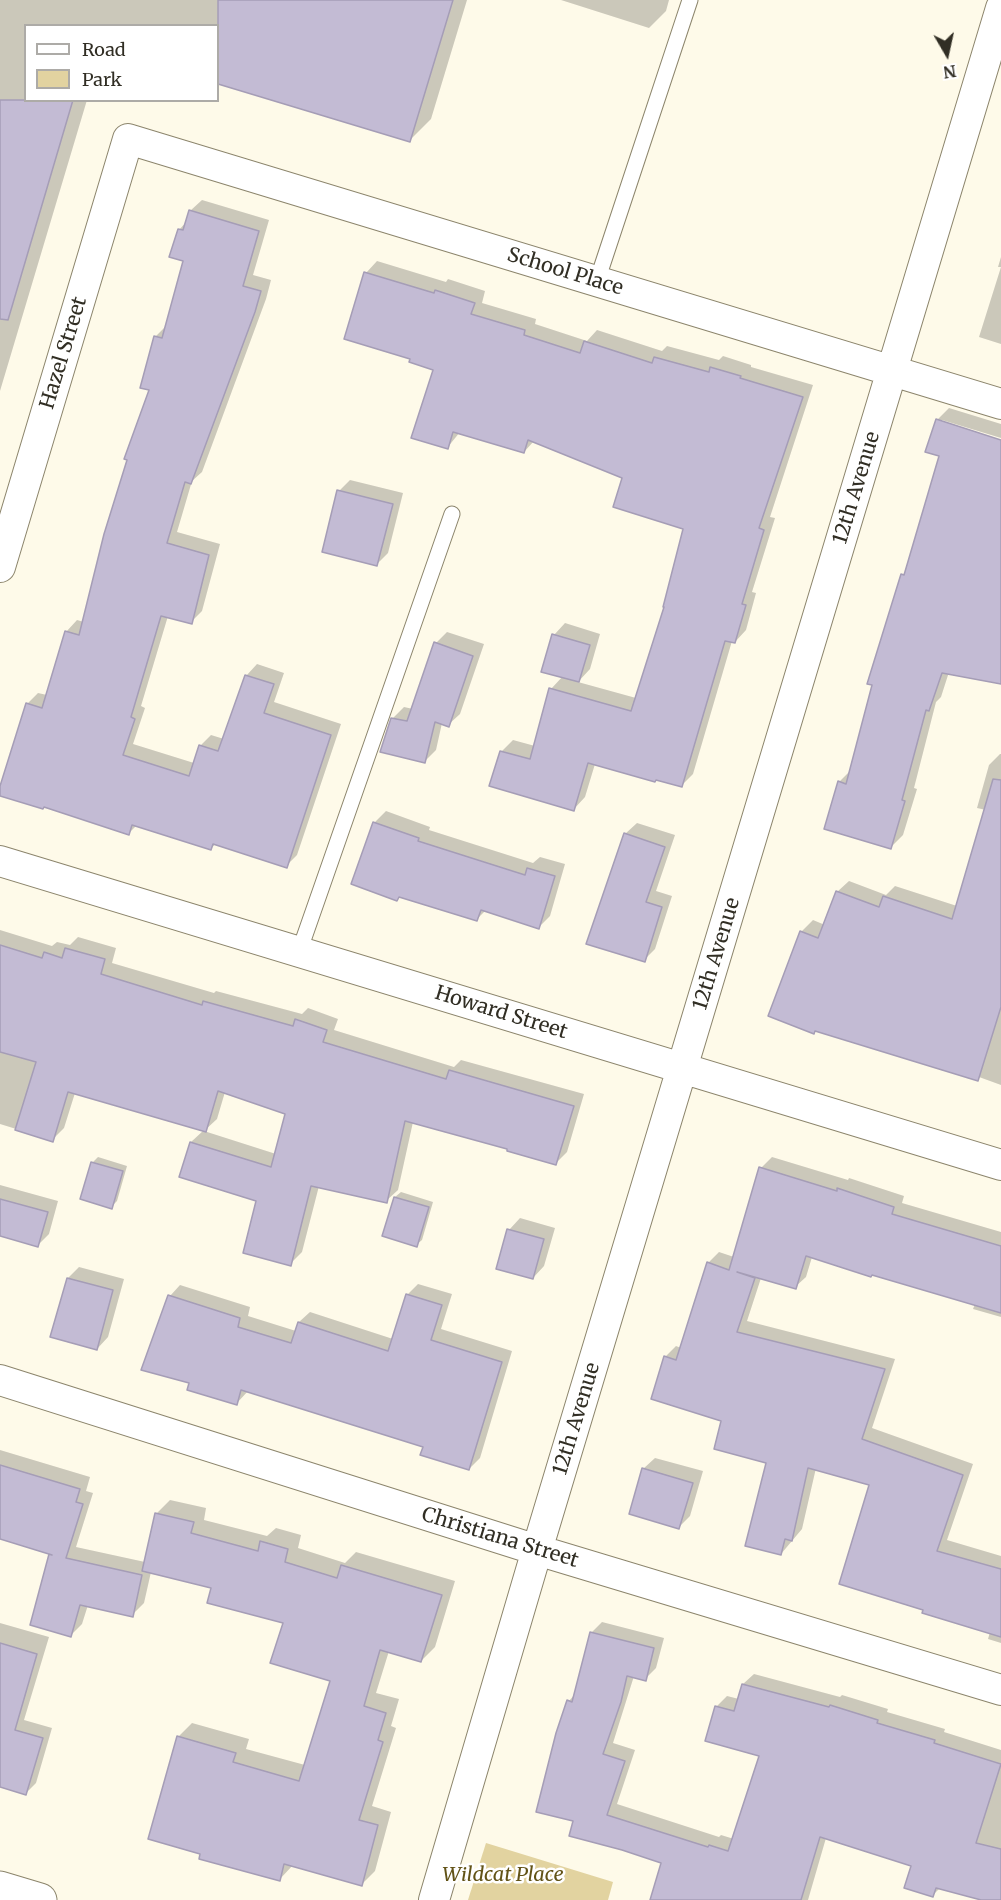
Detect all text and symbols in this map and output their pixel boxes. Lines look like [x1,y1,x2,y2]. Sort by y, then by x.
legend [24,24,219,102]
north arrow [917,24,977,84]
text: Road [82,38,126,61]
text: N [942,61,958,83]
text: Park [82,68,122,91]
street label: School Place [504,243,626,301]
street label: Hazel Street [36,294,92,412]
street label: 12th Avenue [829,429,885,547]
street label: 12th Avenue [689,895,745,1013]
street label: Howard Street [432,981,570,1045]
street label: 12th Avenue [549,1360,605,1478]
street label: Christiana Street [419,1503,581,1573]
park label: Wildcat Place [442,1863,564,1887]

